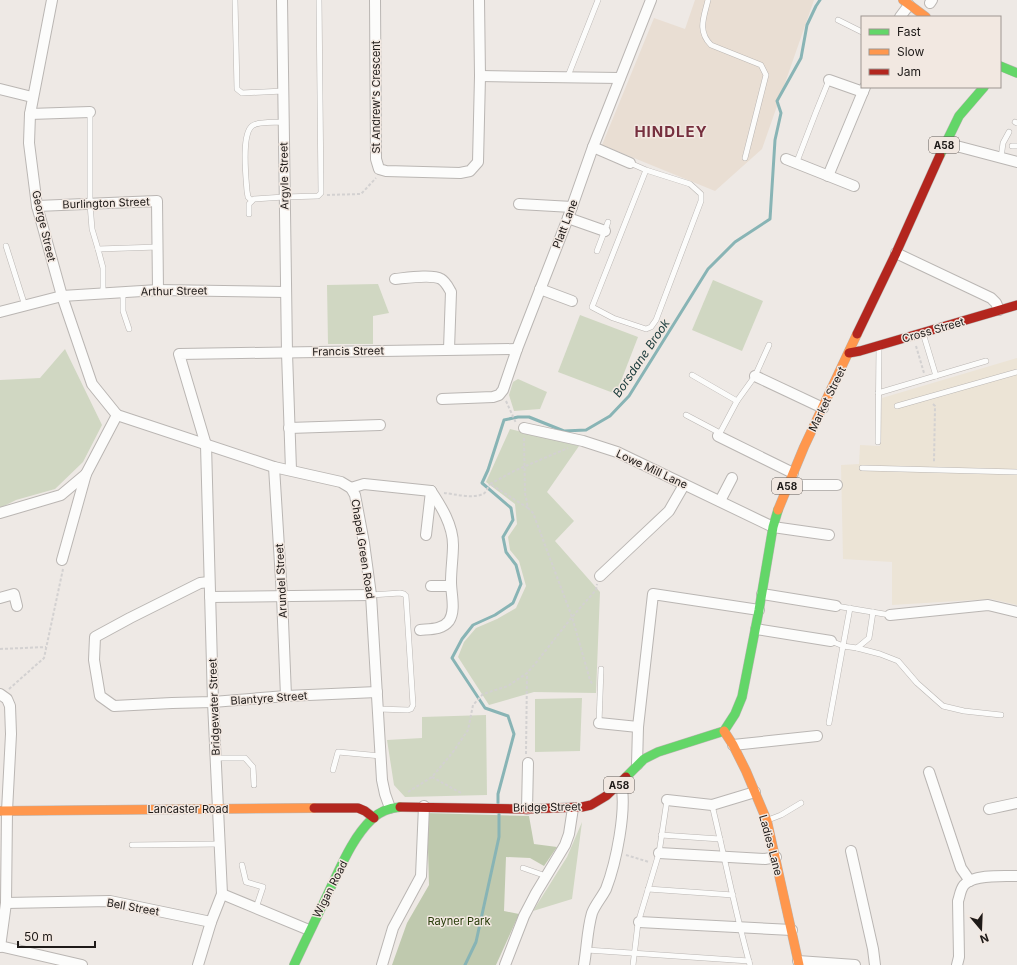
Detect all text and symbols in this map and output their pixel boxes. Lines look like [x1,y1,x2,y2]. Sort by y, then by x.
legend [861,16,1001,88]
text: Fast [897,24,921,39]
street label: St Andrew's Crescent [369,40,383,153]
text: Slow [897,44,925,59]
text: Jam [897,64,921,79]
district label: HINDLEY [634,122,708,141]
road number: A58 [929,137,959,153]
street label: Argyle Street [276,142,292,210]
street label: George Street [29,189,59,263]
street label: Burlington Street [62,194,150,212]
street label: Platt Lane [549,198,581,250]
street label: Arthur Street [140,283,208,299]
street label: Cross Street [900,314,966,346]
water label: Borsdane Brook [609,316,673,400]
street label: Francis Street [312,343,384,359]
street label: Market Street [805,364,849,434]
street label: Lowe Mill Lane [614,446,690,492]
road number: A58 [772,478,802,494]
street label: Chapel Green Road [348,498,378,600]
street label: Arundel Street [272,543,290,619]
street label: Bridgewater Street [205,658,223,756]
street label: Blantyre Street [230,688,308,708]
road number: A58 [604,777,634,793]
street label: Bridge Street [513,799,582,815]
street label: Lancaster Road [148,802,228,816]
street label: Ladies Lane [756,813,786,877]
street label: Wigan Road [310,858,350,920]
street label: Bell Street [106,895,161,919]
north arrow [961,909,1001,949]
park label: Rayner Park [428,914,490,928]
scale bar [18,923,95,949]
text: 50 m [24,929,53,944]
text: N [978,930,991,946]

